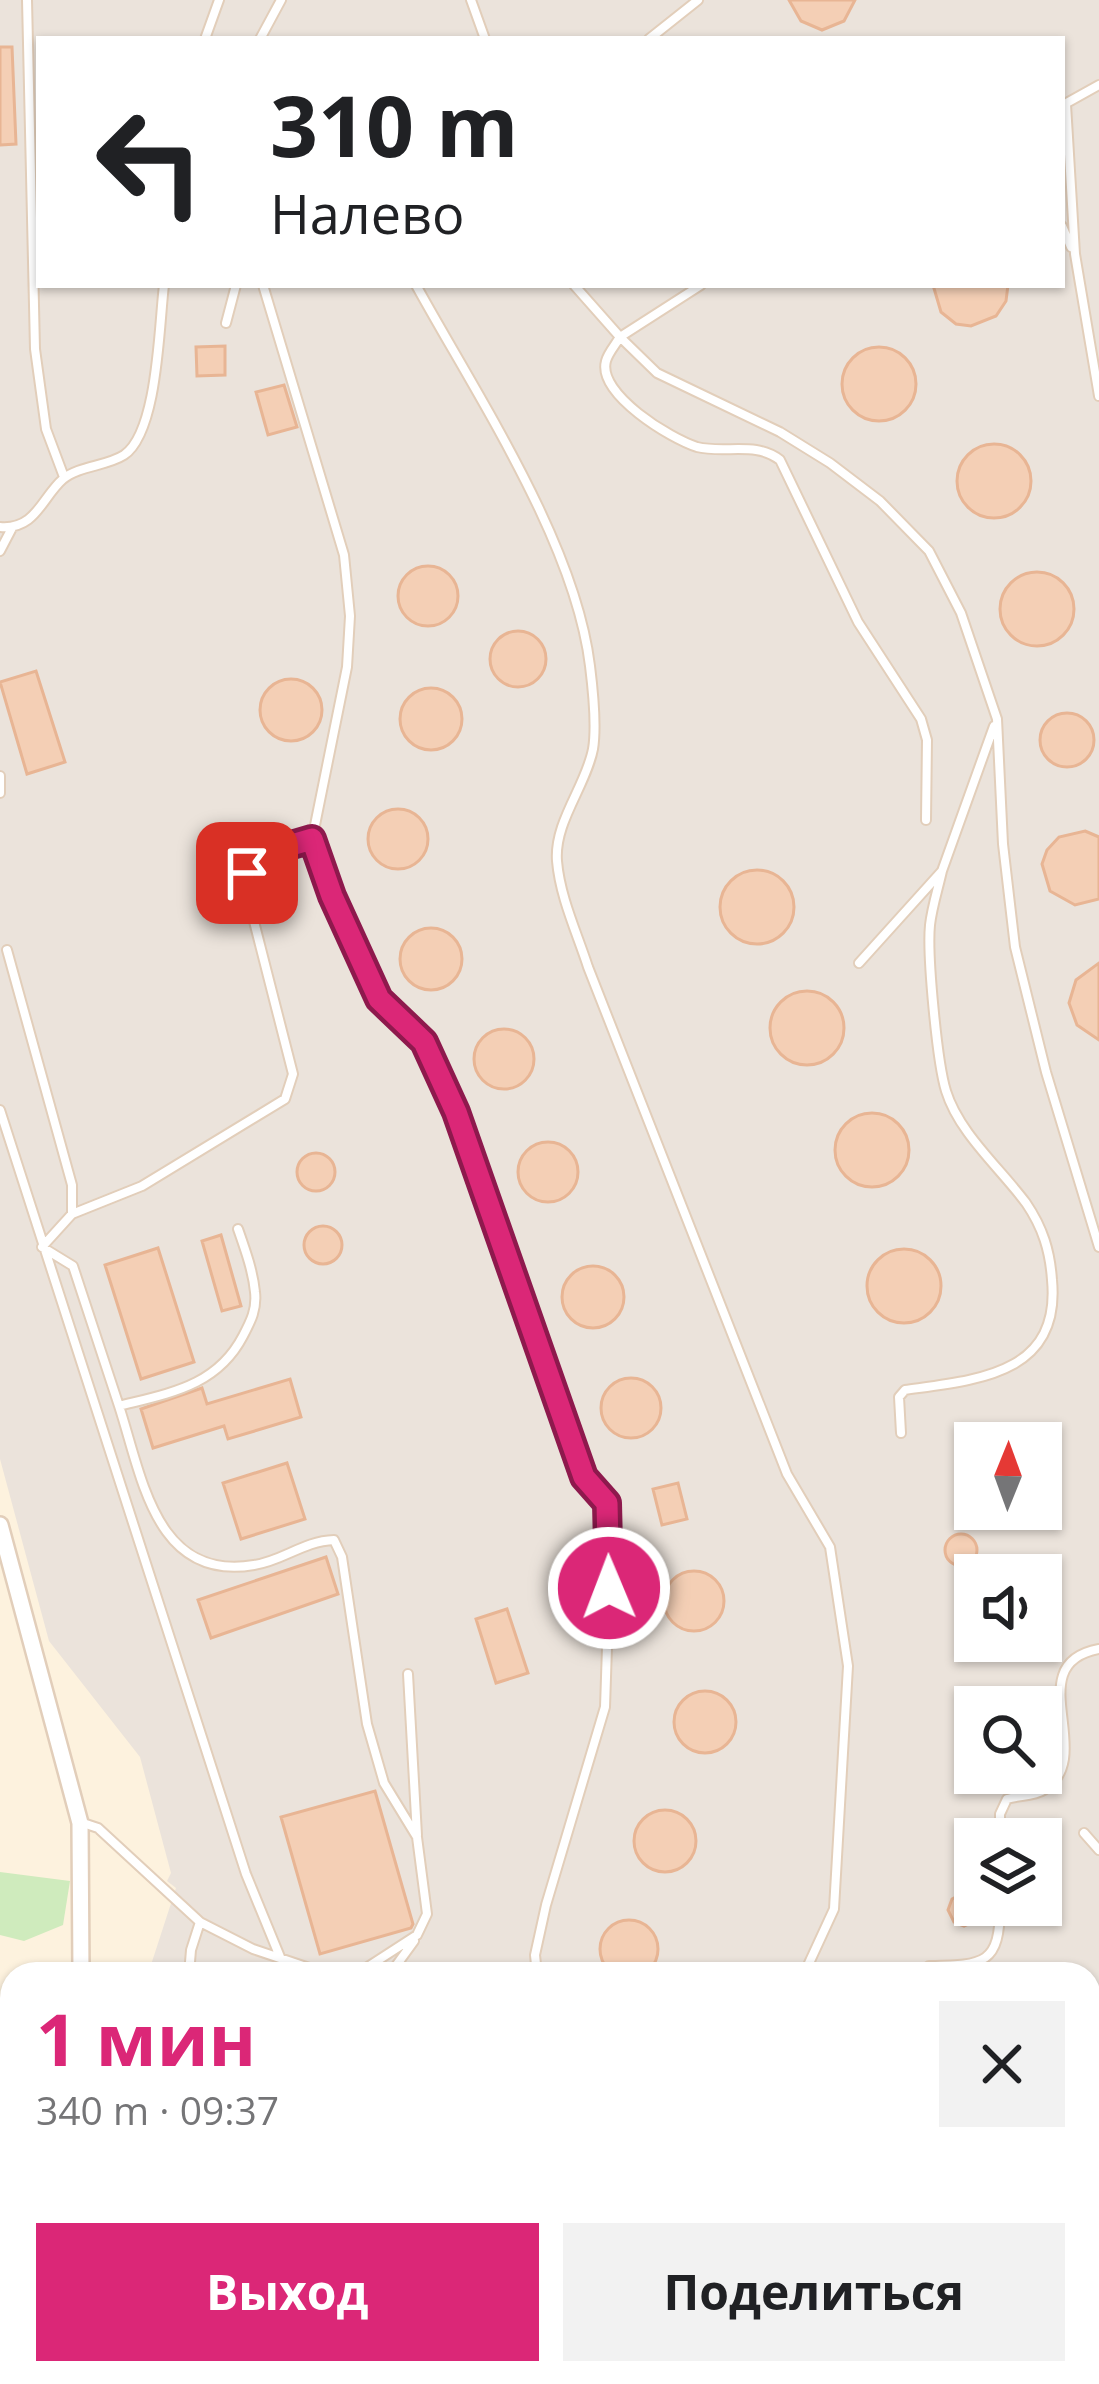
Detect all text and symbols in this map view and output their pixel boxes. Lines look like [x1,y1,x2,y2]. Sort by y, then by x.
text: 310 m [270,67,518,182]
icon: left [72,84,228,240]
text: Налево [270,176,465,250]
pin [196,822,298,924]
icon: arrive [214,840,280,906]
north arrow [954,1422,1062,1530]
map controls [954,1422,1062,1926]
position arrow [546,1525,672,1651]
button: sound [954,1554,1062,1662]
button: search [954,1686,1062,1794]
button: layers [954,1818,1062,1926]
text: 1 мин [36,1989,256,2087]
button: close [939,2001,1065,2127]
text: 340 m · 09:37 [36,2083,279,2136]
button: Выход [36,2223,539,2361]
button: Поделиться [563,2223,1065,2361]

